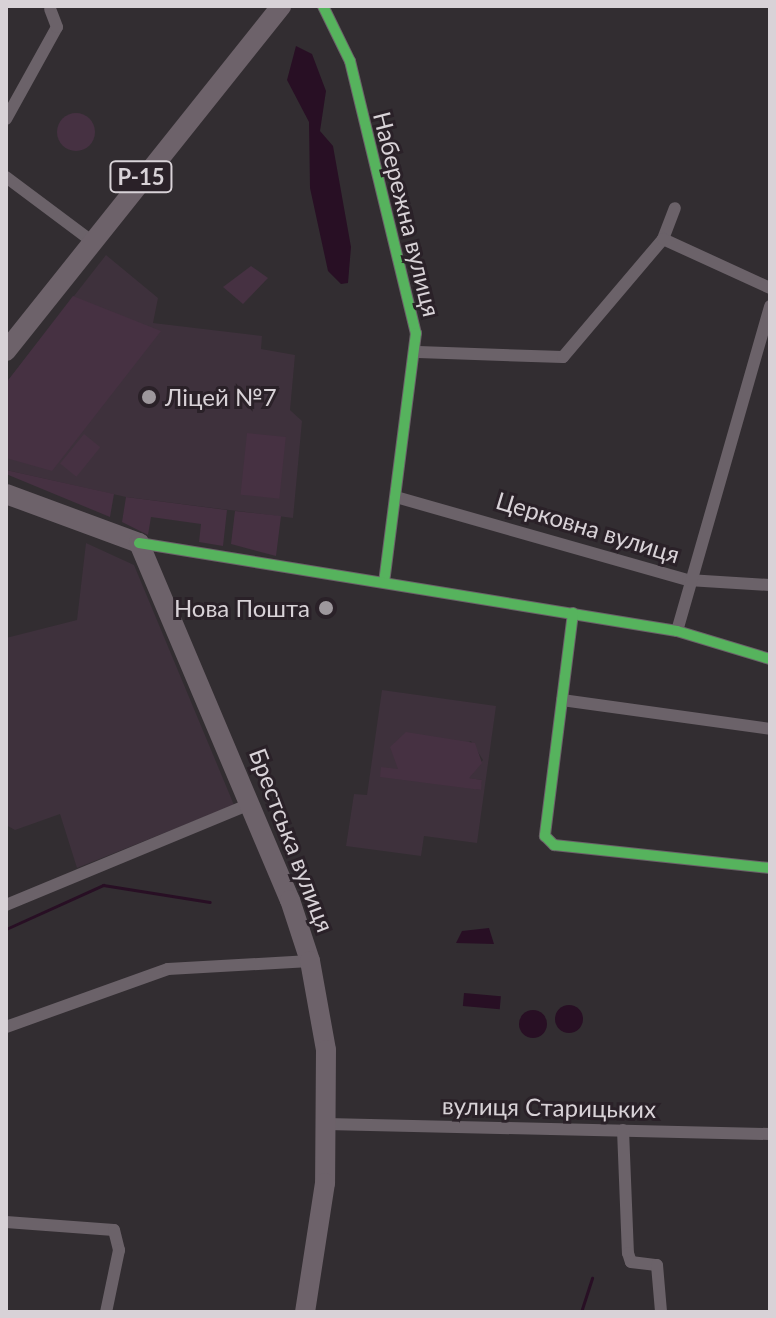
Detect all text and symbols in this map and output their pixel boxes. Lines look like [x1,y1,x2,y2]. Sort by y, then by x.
street label: Набережна вулиця [368,109,446,319]
road number: Р-15 [109,159,173,195]
place label: Ліцей №7 [165,383,277,411]
marker: Ліцей №7 [140,388,158,406]
street label: Церковна вулиця [493,485,683,569]
place label: Нова Пошта [174,594,310,622]
marker: Нова Пошта [317,599,335,617]
street label: Брестська вулиця [244,744,340,936]
street label: вулиця Старицьких [442,1091,656,1123]

